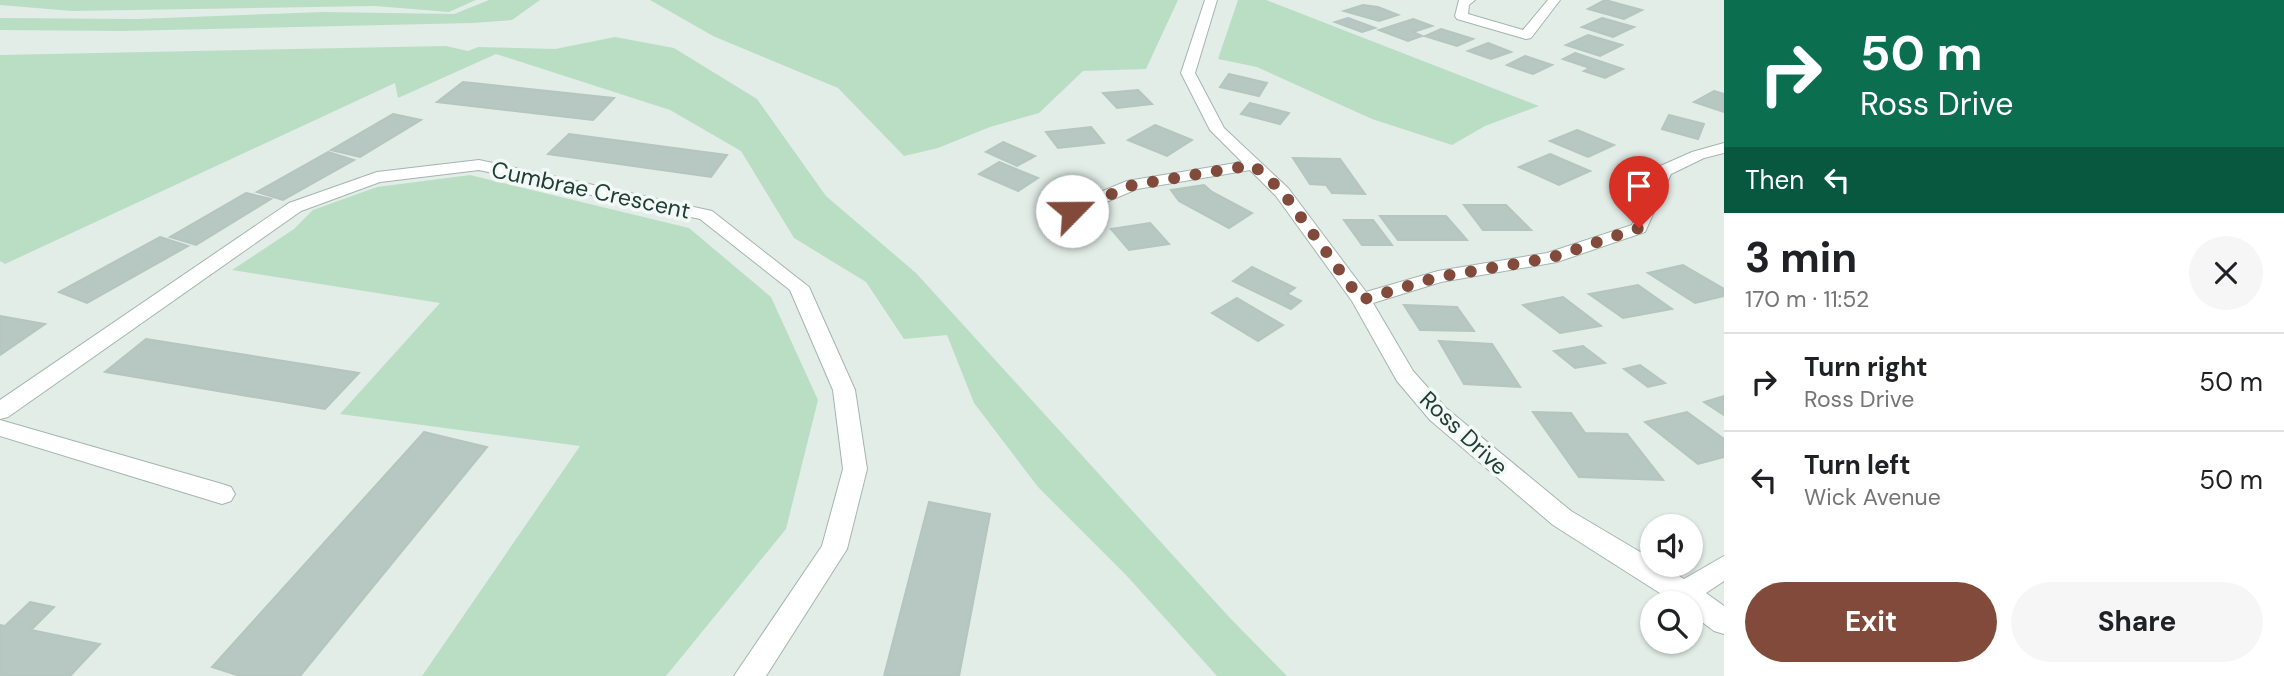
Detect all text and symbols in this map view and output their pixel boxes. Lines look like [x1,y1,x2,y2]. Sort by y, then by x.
text: 50 m [1860,21,1983,85]
icon: right [1745,28,1836,119]
text: Ross Drive [1860,83,2013,125]
street label: Cumbrae Crescent [489,154,693,226]
pin [1609,156,1669,228]
icon: left [1818,161,1856,199]
text: Then [1745,163,1804,197]
icon: arrive [1620,167,1658,205]
position arrow [1035,174,1109,248]
text: 3 min [1745,230,1857,285]
button: close [2189,236,2263,310]
text: 170 m · 11:52 [1745,284,1869,314]
text: Turn right [1804,350,1928,384]
icon: right [1745,363,1783,401]
text: 50 m [2199,365,2263,399]
street label: Ross Drive [1413,384,1515,482]
text: Ross Drive [1804,384,1914,414]
text: Turn left [1804,448,1911,482]
icon: left [1745,461,1783,499]
text: 50 m [2199,463,2263,497]
text: Wick Avenue [1804,482,1941,512]
map controls [1640,514,1703,654]
button: sound [1640,514,1703,577]
button: Exit [1745,582,1997,662]
button: Share [2011,582,2263,662]
button: search [1640,591,1703,654]

